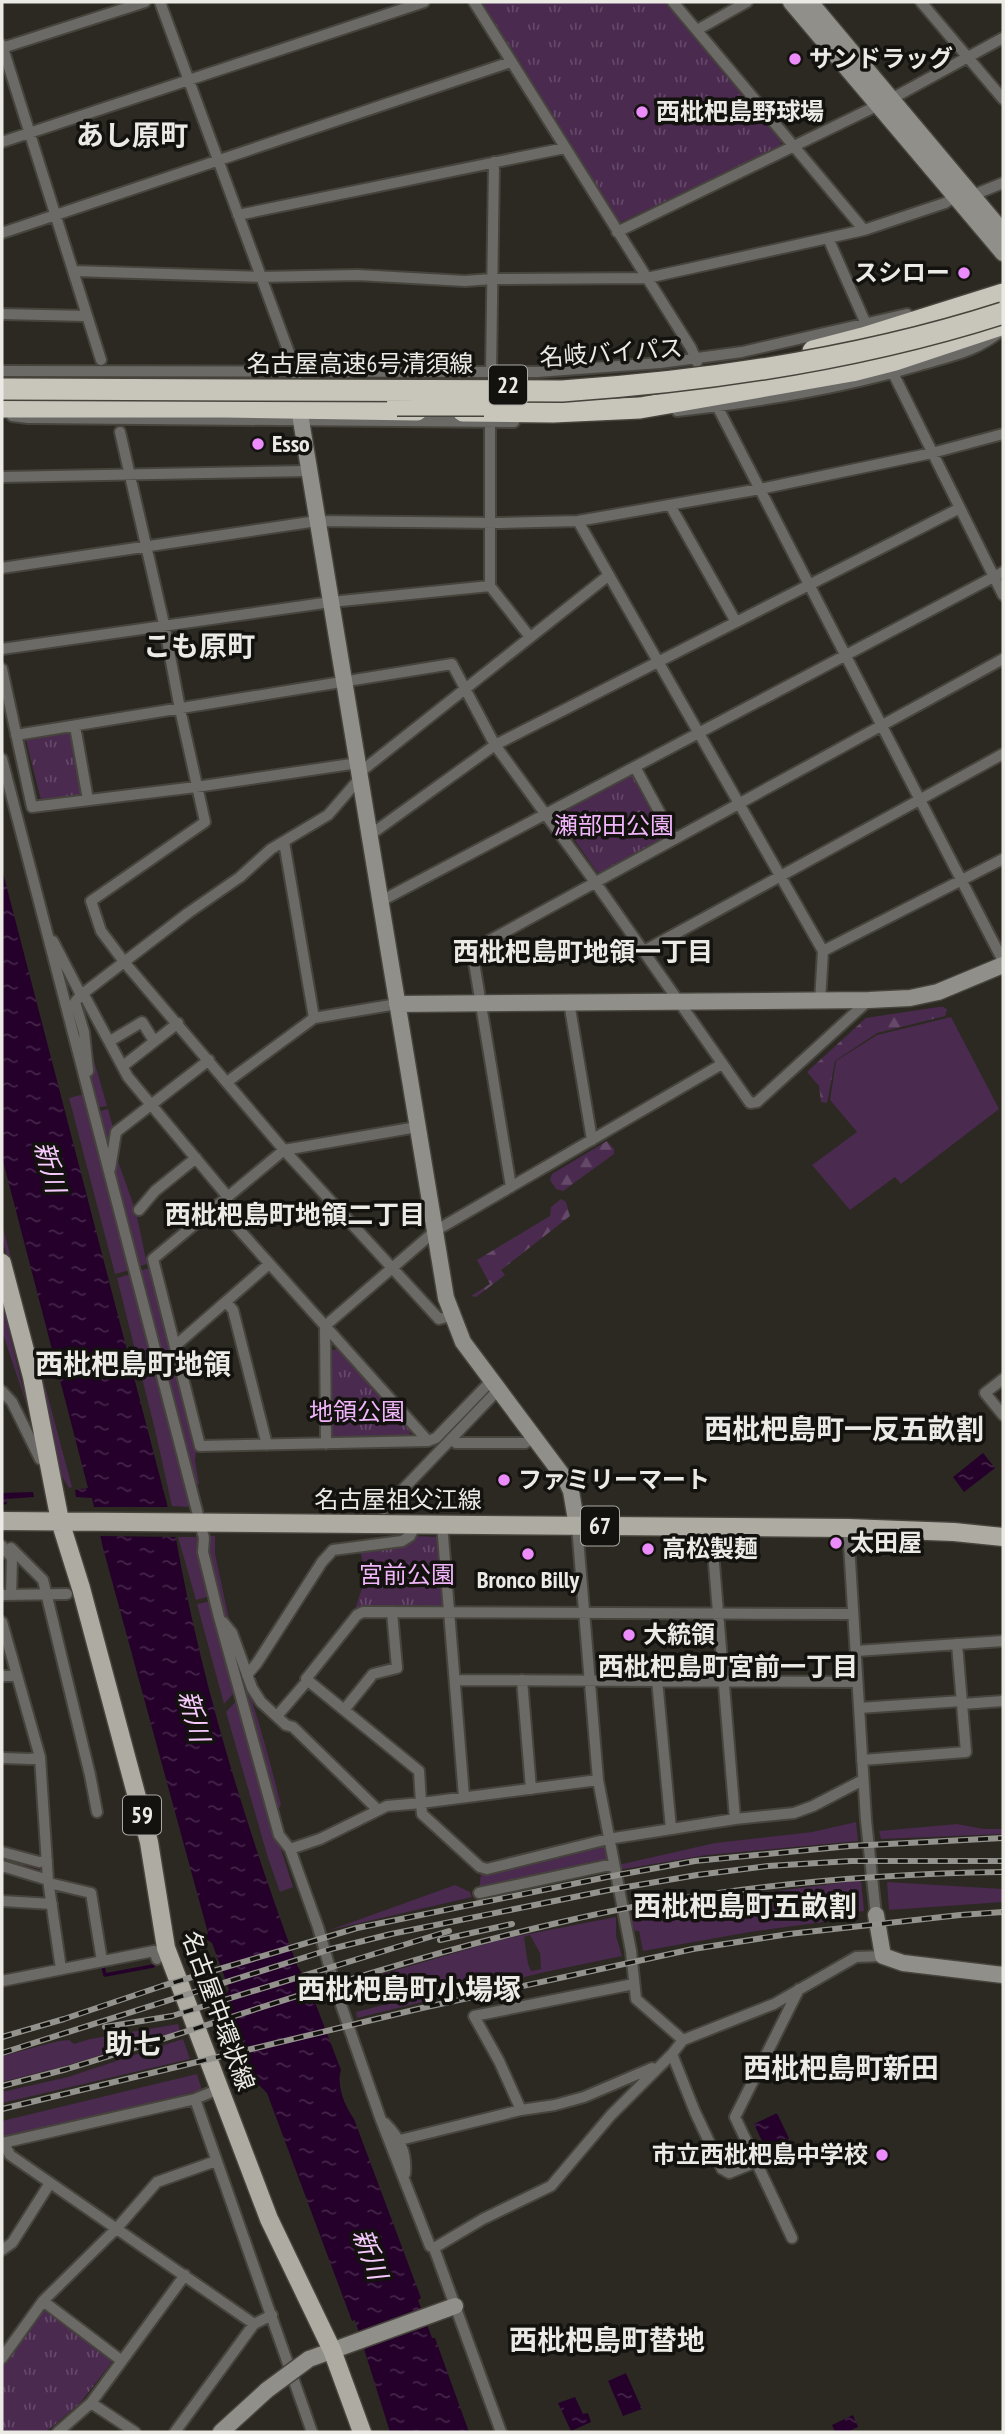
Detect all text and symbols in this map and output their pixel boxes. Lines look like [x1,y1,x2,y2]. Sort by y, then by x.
place label: サンドラッグ [809,43,953,74]
marker: サンドラッグ [787,51,803,67]
place label: 西枇杷島野球場 [656,96,824,127]
marker: 西枇杷島野球場 [634,104,650,120]
district label: あし原町 [76,116,188,153]
place label: スシロー [854,257,950,288]
marker: スシロー [956,265,972,281]
street label: 名岐バイパス [538,332,684,373]
street label: 名古屋高速6号清須線 [247,348,473,379]
road number: 22 [489,366,527,404]
place label: Esso [272,428,310,459]
marker: Esso [250,436,266,452]
district label: こも原町 [143,627,255,664]
park label: 瀬部田公園 [554,810,674,841]
district label: 西枇杷島町地領一丁目 [453,935,713,968]
water label: 新川 [28,1137,74,1199]
district label: 西枇杷島町地領二丁目 [165,1198,425,1231]
district label: 西枇杷島町地領 [35,1345,231,1382]
park label: 地領公園 [309,1396,405,1427]
district label: 西枇杷島町一反五畝割 [704,1410,984,1447]
place label: ファミリーマート [518,1464,710,1495]
marker: ファミリーマート [496,1472,512,1488]
street label: 名古屋祖父江線 [314,1484,482,1515]
road number: 67 [581,1506,619,1546]
place label: 太田屋 [850,1527,922,1558]
place label: 高松製麺 [662,1533,758,1564]
marker: 太田屋 [828,1535,844,1551]
marker: 高松製麺 [640,1541,656,1557]
marker: Bronco Billy [520,1546,536,1562]
park label: 宮前公園 [359,1559,455,1590]
place label: Bronco Billy [477,1564,580,1595]
place label: 大統領 [643,1619,715,1650]
marker: 大統領 [621,1627,637,1643]
district label: 西枇杷島町宮前一丁目 [598,1650,858,1683]
water label: 新川 [172,1686,218,1748]
road number: 59 [123,1796,161,1834]
district label: 西枇杷島町五畝割 [633,1887,857,1924]
street label: 名古屋中環状線 [175,1927,262,2095]
district label: 西枇杷島町小場塚 [297,1970,521,2007]
district label: 助七 [105,2025,161,2062]
district label: 西枇杷島町新田 [743,2049,939,2086]
place label: 市立西枇杷島中学校 [652,2139,868,2170]
marker: 市立西枇杷島中学校 [874,2147,890,2163]
water label: 新川 [346,2224,396,2287]
district label: 西枇杷島町替地 [509,2321,705,2358]

